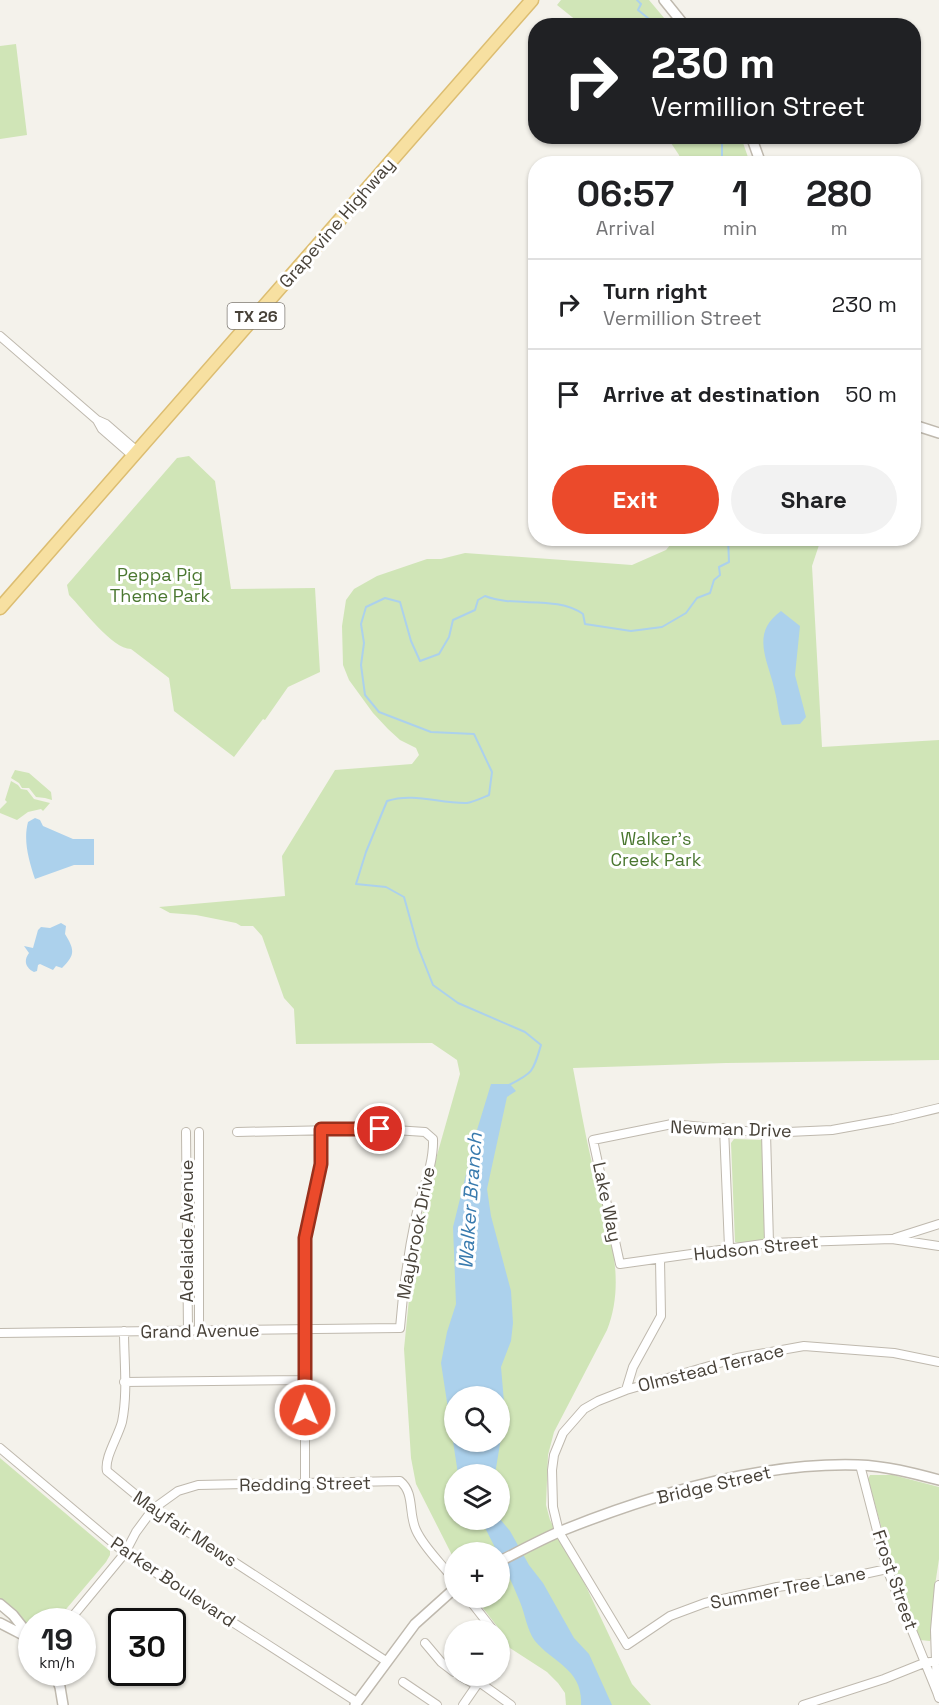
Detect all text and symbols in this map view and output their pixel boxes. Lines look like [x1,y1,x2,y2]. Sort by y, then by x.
text: 230 m [651,37,775,90]
icon: right [552,42,630,120]
text: Vermillion Street [651,89,865,124]
street label: Grapevine Highway [274,153,399,293]
text: 06:57 [577,171,674,217]
text: 1 [732,171,748,217]
text: 280 [806,171,872,217]
text: Arrival [596,215,655,241]
text: min [723,215,757,241]
text: m [831,215,848,241]
text: Turn right [603,277,708,305]
icon: right [552,288,585,321]
text: 230 m [832,290,897,318]
road number: TX 26 [228,303,284,329]
text: Vermillion Street [603,305,762,331]
icon: arrive [552,378,585,411]
text: Arrive at destination [603,380,820,408]
text: 50 m [845,380,897,408]
button: Exit [552,465,719,534]
button: Share [731,465,897,534]
park label: Peppa Pig Theme Park [110,563,211,607]
park label: Walker's Creek Park [610,827,702,871]
pin [354,1103,405,1154]
icon: arrive [363,1112,396,1145]
street label: Newman Drive [670,1115,792,1142]
water label: Walker Branch [452,1131,488,1270]
street label: Adelaide Avenue [175,1160,198,1302]
street label: Lake Way [588,1160,627,1244]
street label: Maybrook Drive [391,1165,440,1301]
street label: Hudson Street [692,1229,820,1266]
street label: Grand Avenue [140,1318,260,1343]
street label: Olmstead Terrace [635,1338,786,1397]
position arrow [273,1378,337,1442]
map controls [444,1386,510,1686]
button: search [444,1386,510,1452]
street label: Bridge Street [655,1460,773,1509]
button: layers [444,1464,510,1530]
street label: Redding Street [239,1471,371,1496]
street label: Mayfair Mews [129,1485,242,1572]
street label: Frost Street [868,1527,923,1633]
street label: Parker Boulevard [106,1531,240,1632]
button: + [444,1542,510,1608]
street label: Summer Tree Lane [708,1561,868,1614]
speed limit sign: 30 [108,1608,186,1686]
text: 19 [41,1620,73,1659]
button: − [444,1620,510,1686]
text: km/h [39,1653,75,1672]

